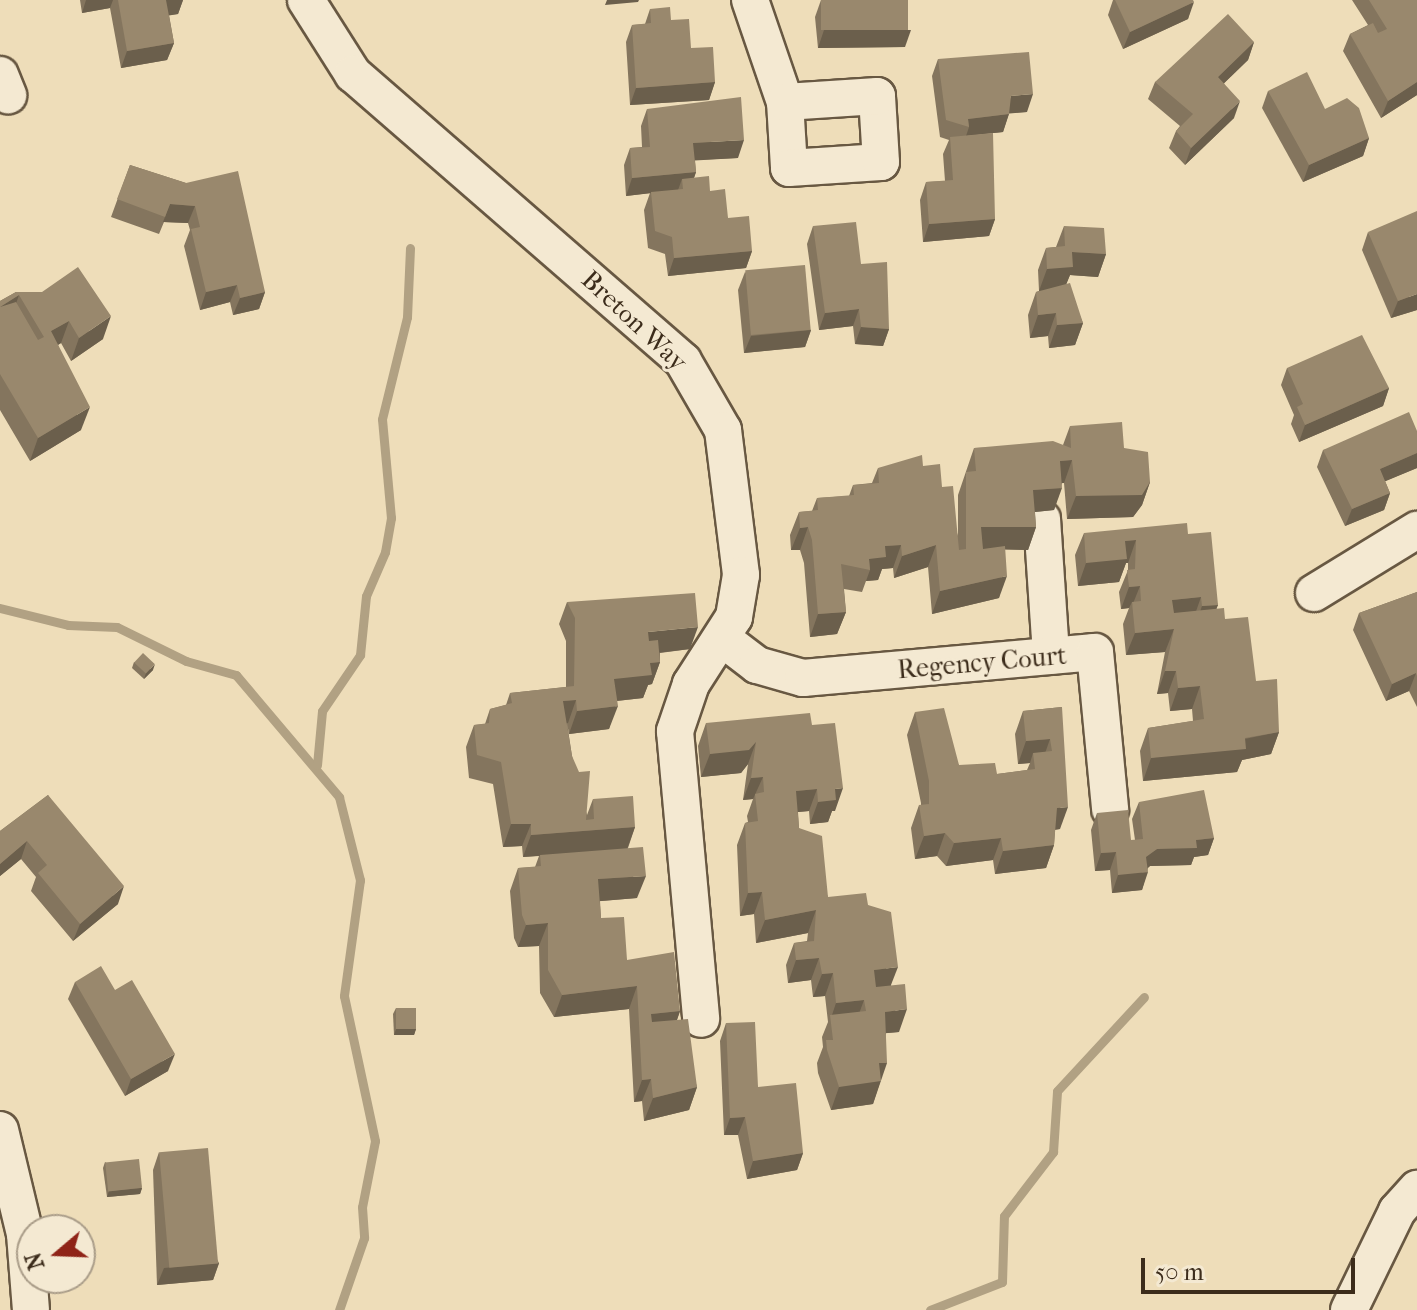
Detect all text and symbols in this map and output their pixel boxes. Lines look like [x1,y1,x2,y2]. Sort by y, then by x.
street label: Breton Way [575,264,693,378]
street label: Regency Court [896,640,1068,686]
north arrow [16,1214,96,1294]
scale bar [1145,1242,1359,1292]
text: N [20,1249,50,1273]
text: 50 m [1155,1258,1204,1286]

